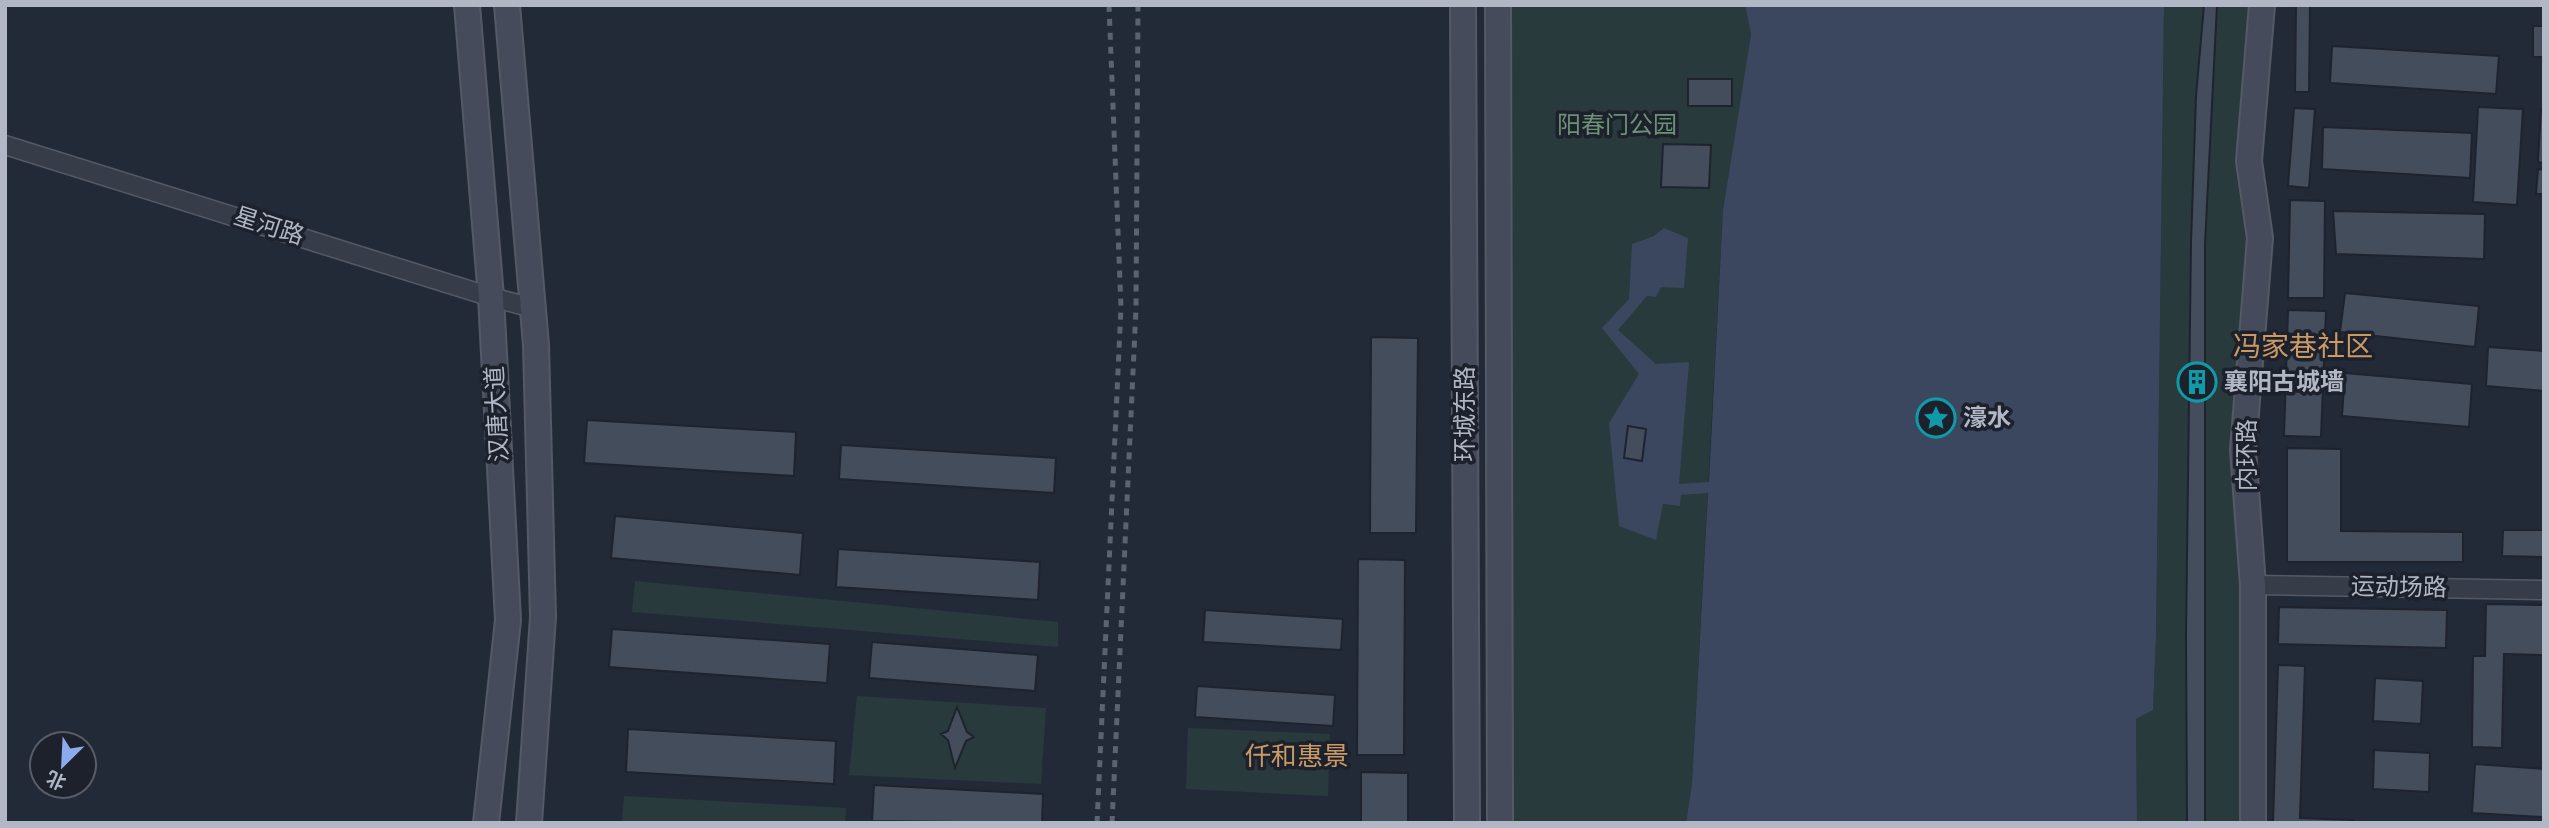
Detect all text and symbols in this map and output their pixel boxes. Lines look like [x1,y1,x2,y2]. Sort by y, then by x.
park label: 阳春门公园 [1557,113,1677,138]
street label: 星河路 [231,203,307,249]
district label: 冯家巷社区 [2233,332,2373,362]
building icon: 襄阳古城墙 [2176,361,2218,403]
street label: 汉唐大道 [482,365,512,463]
street label: 环城东路 [1452,366,1478,462]
place label: 襄阳古城墙 [2224,369,2344,395]
place icon: 濠水 [1915,397,1957,439]
place label: 濠水 [1963,405,2011,431]
street label: 内环路 [2234,419,2260,491]
street label: 运动场路 [2351,573,2447,601]
north arrow [28,730,98,800]
district label: 仟和惠景 [1245,743,1349,770]
text: 北 [44,767,69,793]

